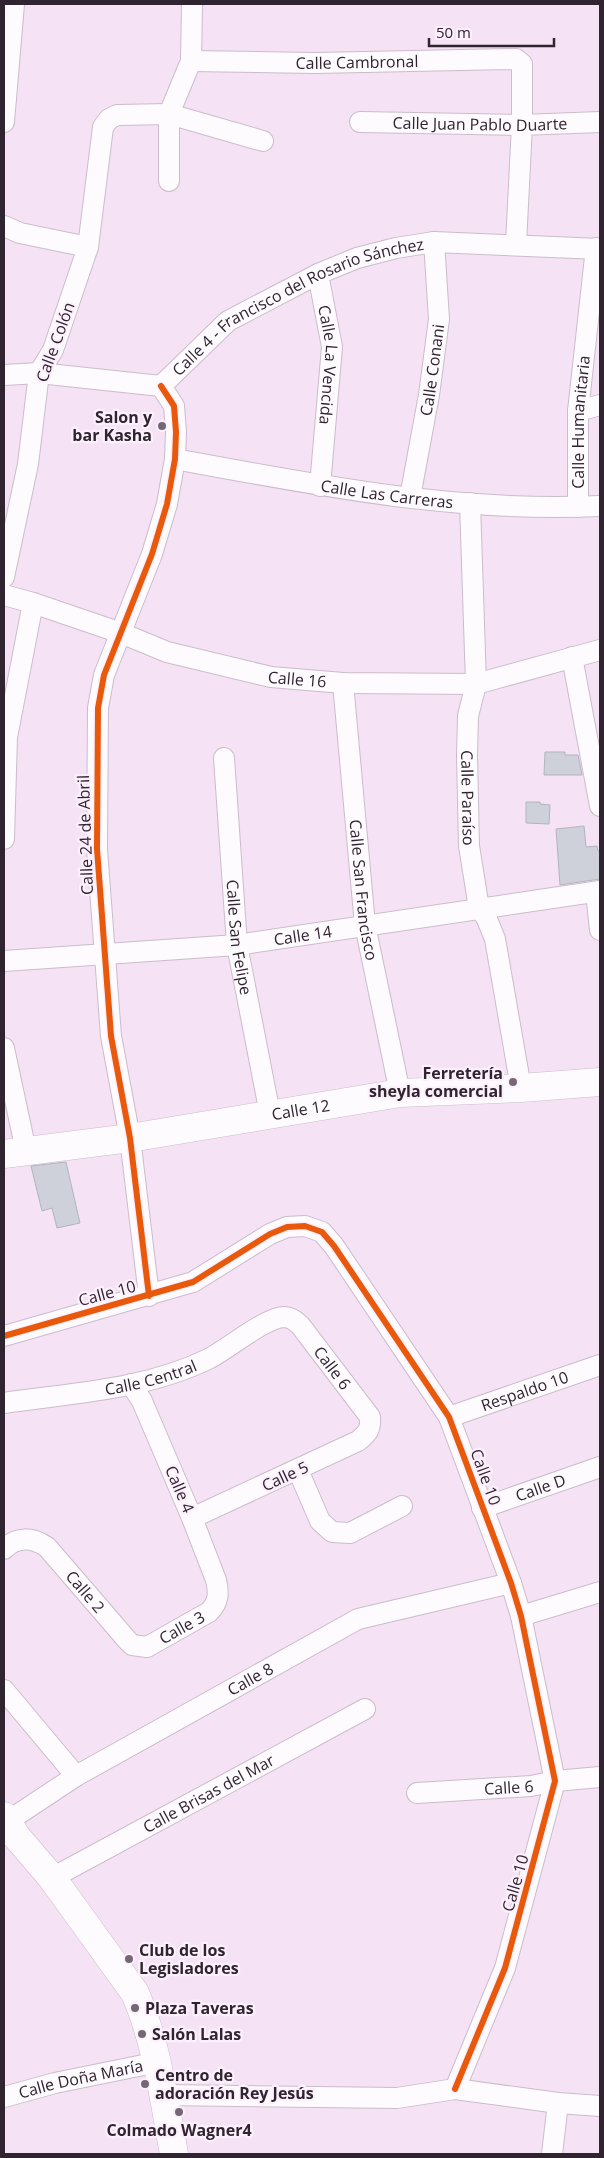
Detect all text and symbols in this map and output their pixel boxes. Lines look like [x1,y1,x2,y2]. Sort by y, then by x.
scale bar [429,15,554,47]
text: 50 m [436,22,471,42]
street label: Calle Cambronal [295,50,419,74]
street label: Calle Juan Pablo Duarte [392,112,568,136]
street label: Calle 4 - Francisco del Rosario Sánchez [167,233,425,380]
street label: Calle Colón [30,299,80,385]
street label: Calle La Vencida [313,303,343,426]
street label: Calle Conani [414,323,449,418]
street label: Calle Humanitaria [567,354,595,489]
place label: Salon y bar Kasha [72,406,153,446]
marker: Salon y bar Kasha [156,420,168,432]
street label: Calle Las Carreras [319,474,454,513]
street label: Calle 16 [267,666,327,693]
street label: Calle Paraíso [456,750,480,846]
street label: Calle 24 de Abril [72,775,98,895]
street label: Calle San Francisco [344,818,383,962]
street label: Calle San Felipe [221,879,257,997]
street label: Calle 14 [272,920,333,950]
place label: Ferretería sheyla comercial [369,1062,503,1102]
marker: Ferretería sheyla comercial [507,1076,519,1088]
street label: Calle 12 [270,1094,331,1125]
street label: Calle 10 [76,1275,138,1311]
street label: Calle 6 [309,1341,356,1394]
street label: Calle Central [103,1355,200,1400]
street label: Respaldo 10 [478,1366,571,1416]
street label: Calle 10 [466,1446,506,1508]
street label: Calle 5 [258,1456,312,1496]
street label: Calle 4 [160,1462,200,1516]
street label: Calle D [512,1469,569,1507]
street label: Calle 2 [61,1566,110,1617]
street label: Calle 3 [155,1606,209,1649]
street label: Calle 8 [223,1657,277,1701]
street label: Calle Brisas del Mar [139,1749,279,1838]
street label: Calle 6 [484,1775,534,1800]
street label: Calle 10 [496,1852,534,1914]
place label: Club de los Legisladores [139,1939,239,1979]
marker: Club de los Legisladores [123,1953,135,1965]
place label: Plaza Taveras [145,1997,254,2019]
marker: Plaza Taveras [129,2002,141,2014]
place label: Salón Lalas [152,2023,241,2045]
marker: Salón Lalas [136,2028,148,2040]
street label: Calle Doña María [16,2054,145,2104]
place label: Centro de adoración Rey Jesús [155,2064,314,2104]
marker: Centro de adoración Rey Jesús [139,2078,151,2090]
marker: Colmado Wagner4 [173,2106,185,2118]
place label: Colmado Wagner4 [106,2119,252,2141]

